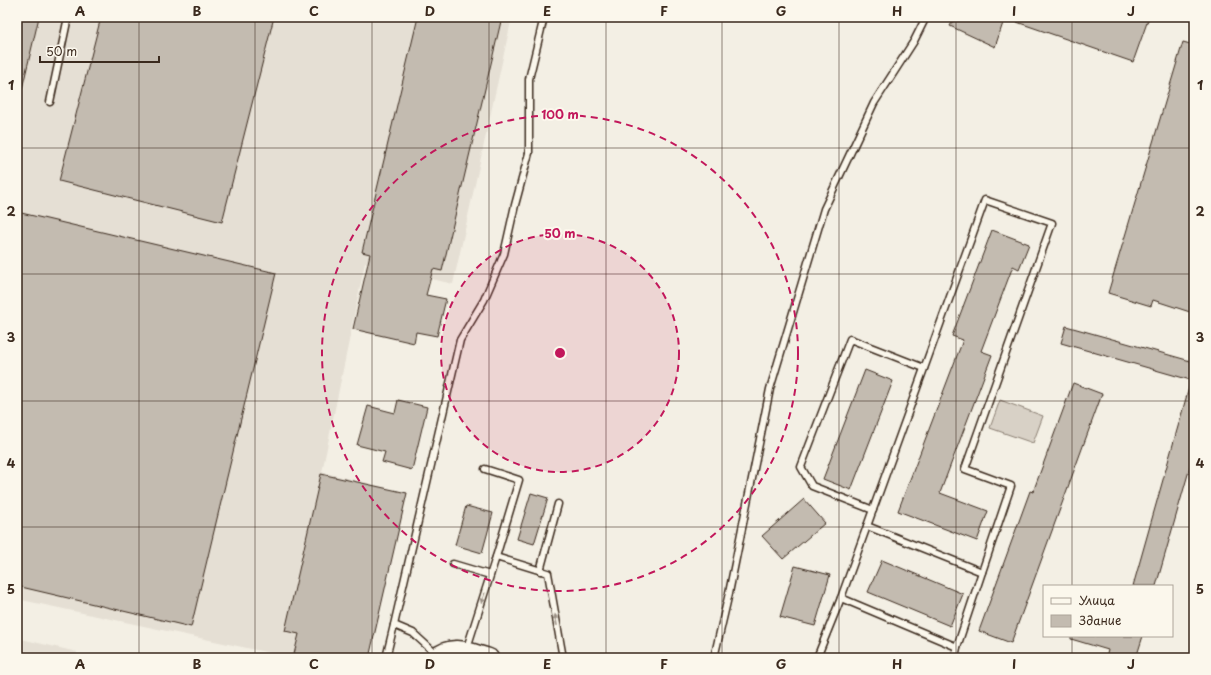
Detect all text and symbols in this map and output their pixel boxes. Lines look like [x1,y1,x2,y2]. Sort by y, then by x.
text: A [75,1,85,20]
text: B [193,1,202,20]
text: C [309,1,319,20]
text: D [425,1,435,20]
text: E [543,1,551,20]
text: F [660,1,668,20]
text: G [776,1,786,20]
text: H [892,1,902,20]
text: I [1012,1,1016,20]
text: J [1127,1,1135,20]
scale bar [40,38,159,64]
text: 50 m [46,42,77,60]
text: 1 [8,75,14,94]
text: 1 [1197,75,1203,94]
text: 100 m [541,105,579,123]
text: 2 [6,201,16,220]
text: 2 [1195,201,1205,220]
text: 50 m [544,224,576,242]
text: 3 [7,327,16,346]
text: 3 [1196,327,1205,346]
centre of rings [553,346,567,360]
text: 4 [7,453,16,472]
text: 4 [1196,453,1205,472]
text: 5 [7,579,15,598]
text: 5 [1196,579,1204,598]
legend [1043,585,1173,637]
text: Улица [1079,591,1115,609]
one-way arrow [480,592,486,604]
text: Здание [1079,611,1121,629]
one-way arrow [553,614,559,626]
text: A [75,654,85,673]
text: B [193,654,202,673]
text: C [309,654,319,673]
text: D [425,654,435,673]
text: E [543,654,551,673]
text: F [660,654,668,673]
text: G [776,654,786,673]
text: H [892,654,902,673]
text: I [1012,654,1016,673]
text: J [1127,654,1135,673]

